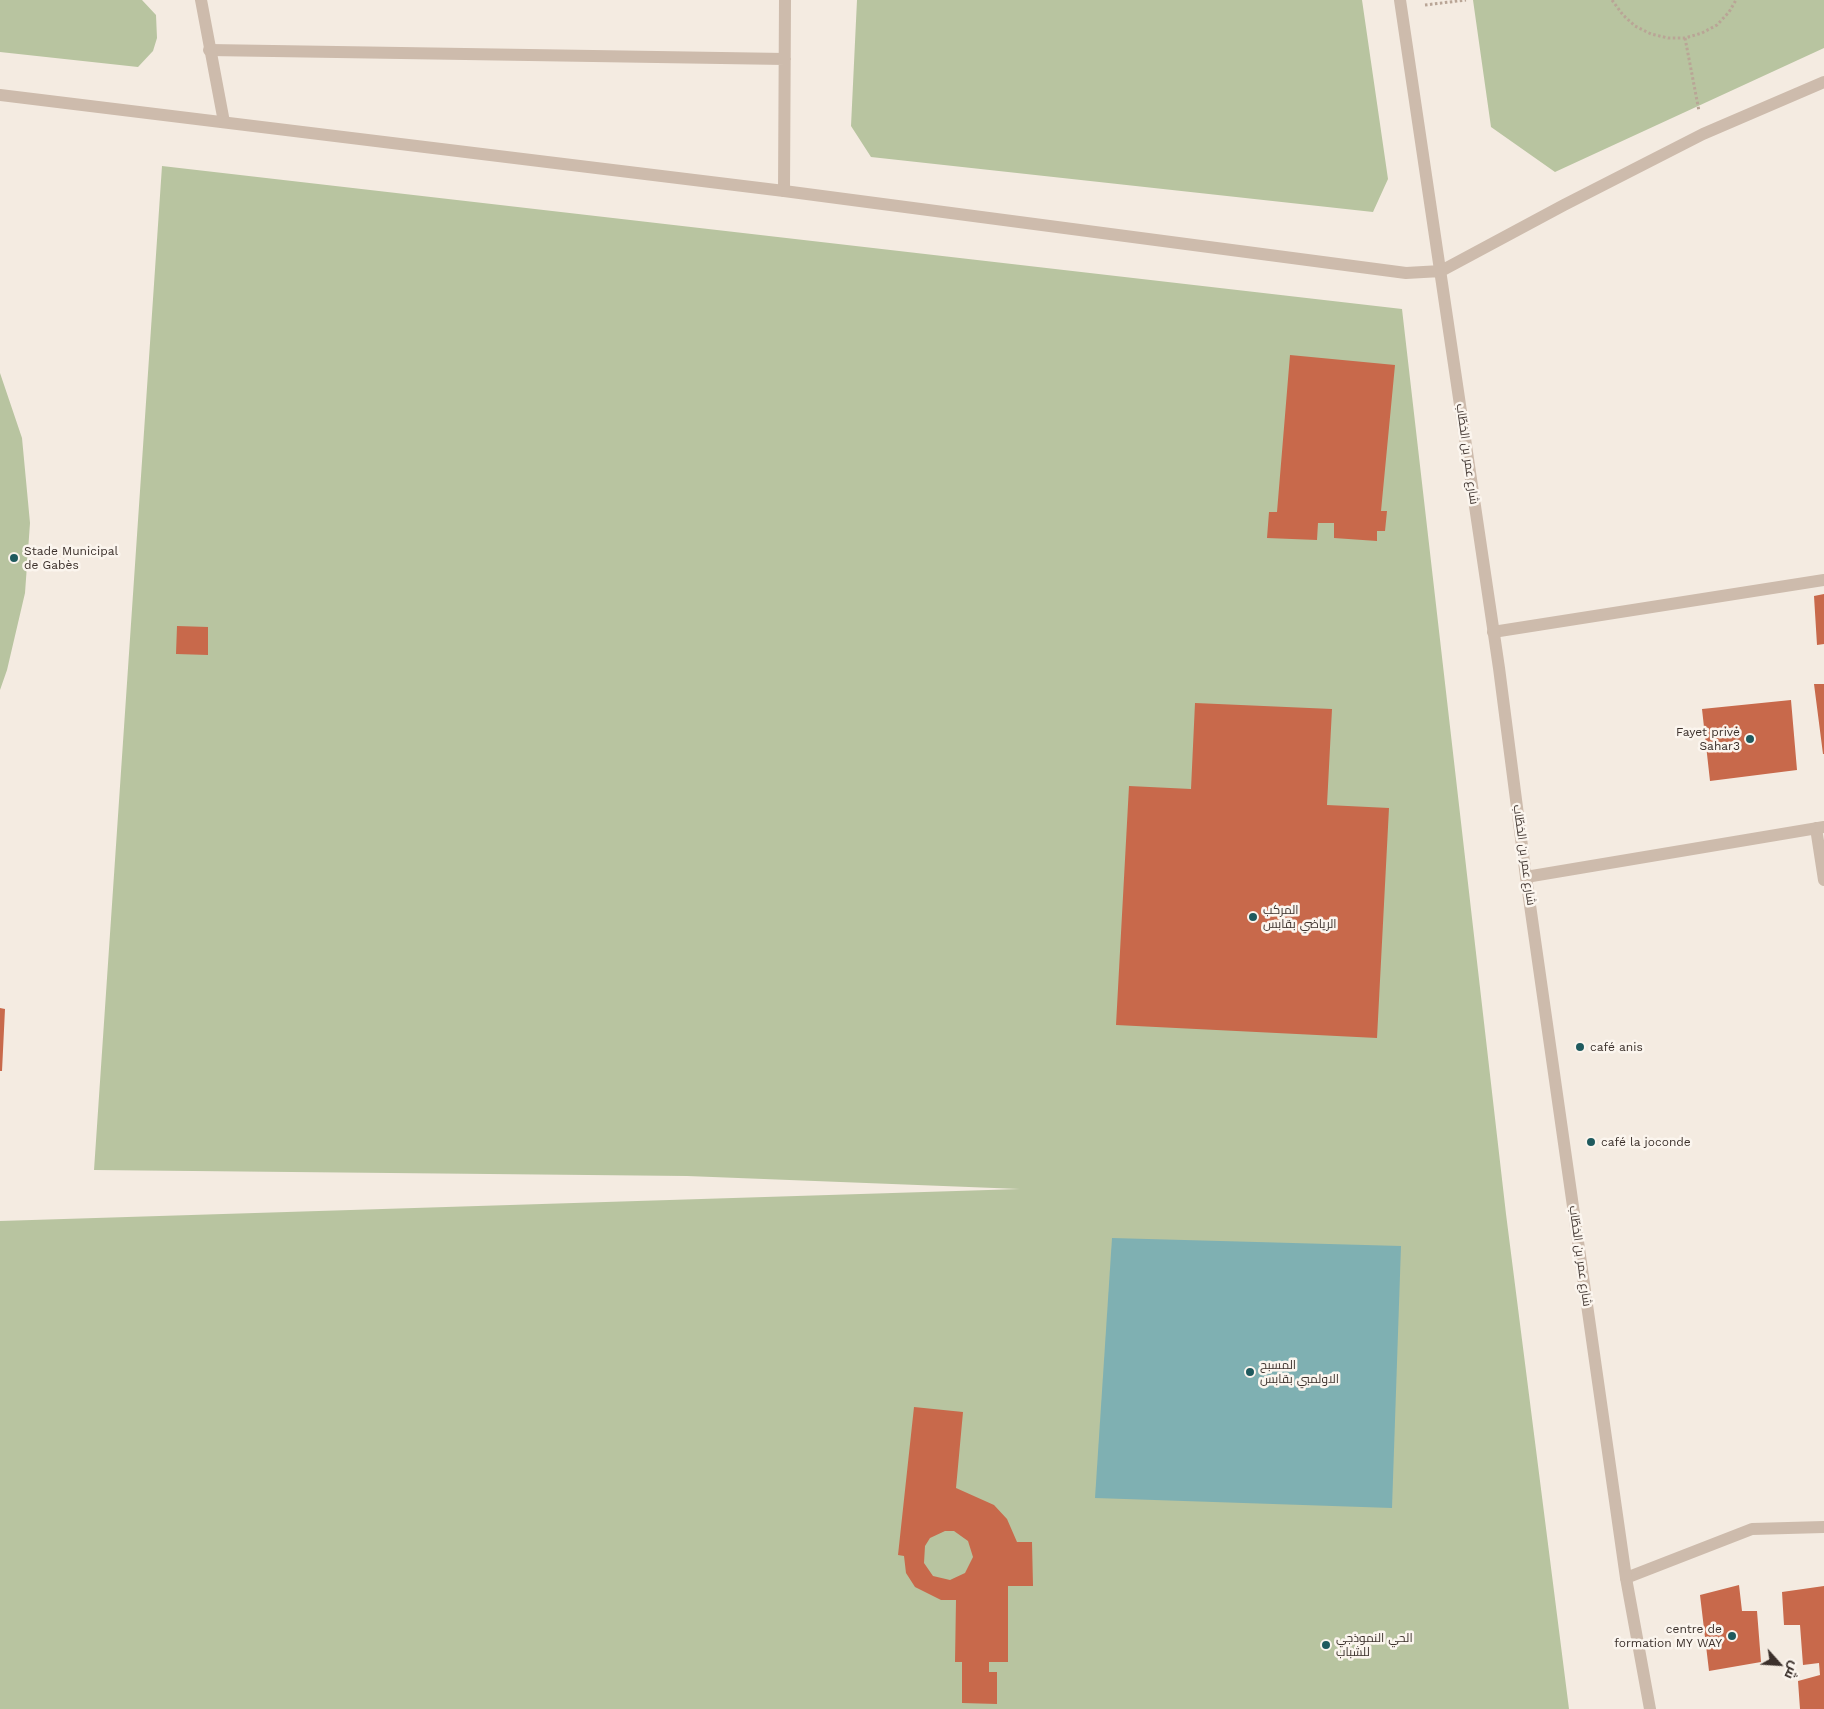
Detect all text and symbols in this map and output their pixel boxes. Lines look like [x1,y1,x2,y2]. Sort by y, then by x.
street label: شارع عمر بن الخطّاب [1453,403,1481,505]
place label: Stade Municipal de Gabès [24,544,118,572]
marker: Stade Municipal de Gabès [8,552,20,564]
place label: Fayet privė Sahar3 [1676,725,1740,753]
marker: Fayet privė Sahar3 [1744,733,1756,745]
street label: شارع عمر بن الخطّاب [1510,804,1538,906]
place label: المركب الرياضي بقابس [1263,903,1337,931]
marker: المركب الرياضي بقابس [1247,911,1259,923]
place label: café anis [1590,1040,1643,1054]
marker: café anis [1574,1041,1586,1053]
place label: café la joconde [1601,1135,1691,1149]
marker: café la joconde [1585,1136,1597,1148]
street label: شارع عمر بن الخطّاب [1566,1205,1594,1307]
place label: المسبح الاولمبي بقابس [1260,1358,1339,1386]
marker: المسبح الاولمبي بقابس [1244,1366,1256,1378]
place label: centre de formation MY WAY [1614,1622,1722,1650]
marker: centre de formation MY WAY [1726,1630,1738,1642]
place label: الحي النموذجي للشباب [1336,1631,1413,1659]
marker: الحي النموذجي للشباب [1320,1639,1332,1651]
north arrow [1754,1639,1804,1689]
text: ش [1781,1659,1804,1682]

